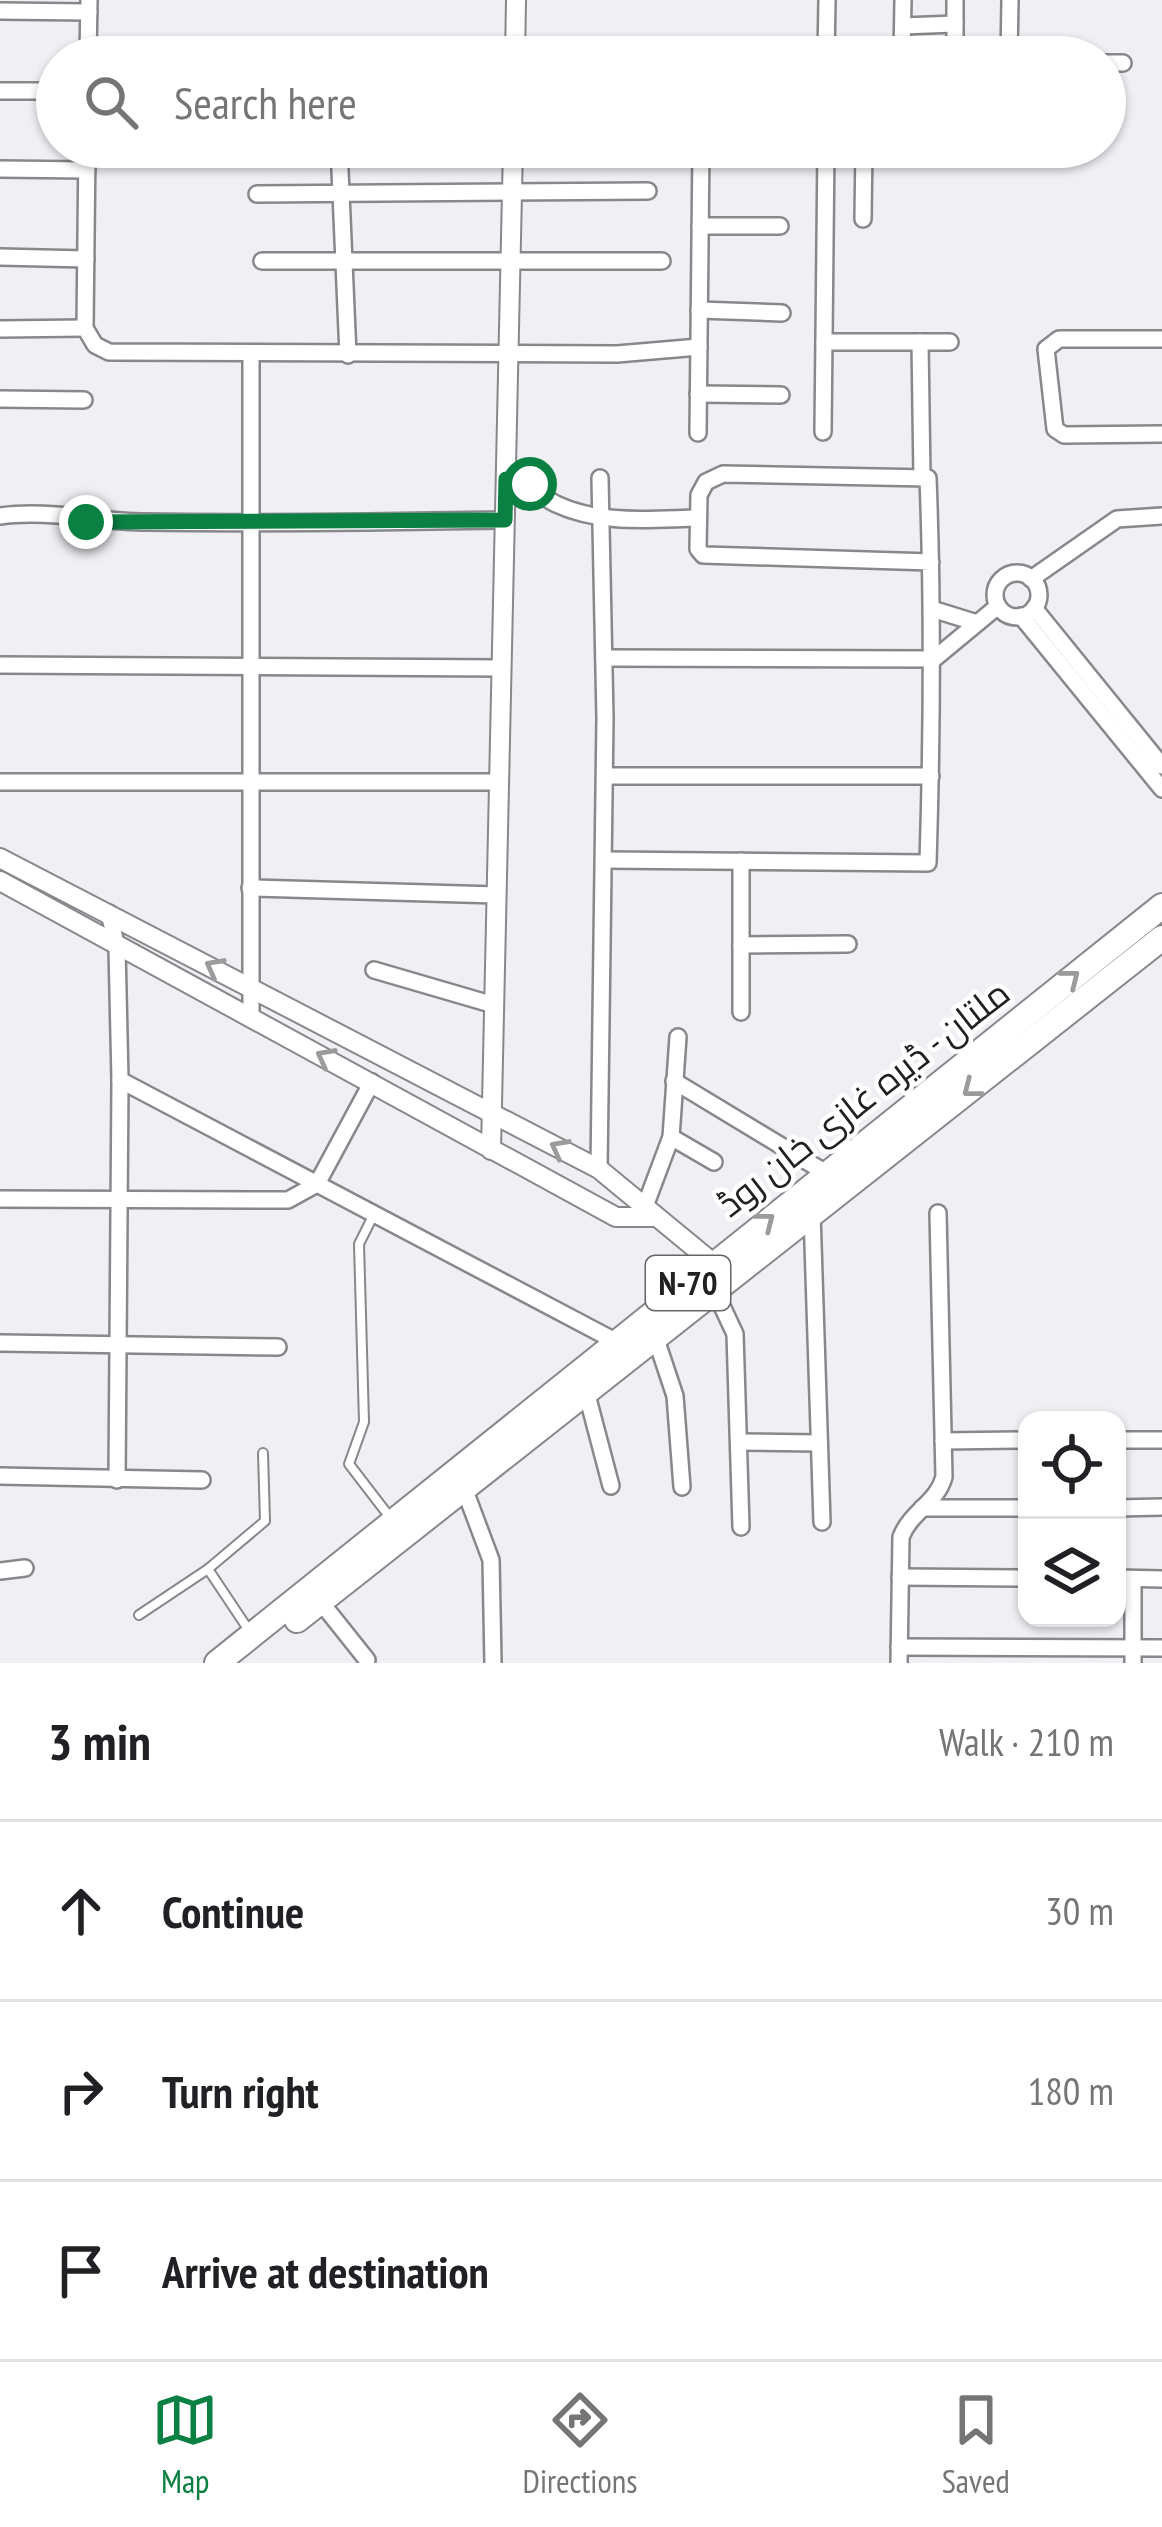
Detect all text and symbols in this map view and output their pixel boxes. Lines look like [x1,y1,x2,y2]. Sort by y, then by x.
search box [36,36,1126,168]
icon: search [78,69,144,135]
text: Search here [174,73,357,131]
route start [503,457,557,511]
route end [59,495,113,549]
one-way arrow [204,959,226,982]
street label: ملتان - ڈیرہ غازی خان روڈ [707,969,1019,1227]
one-way arrow [1058,971,1080,992]
one-way arrow [316,1048,337,1071]
one-way arrow [963,1075,985,1096]
one-way arrow [551,1139,572,1162]
one-way arrow [753,1214,775,1235]
road number: N-70 [646,1256,730,1310]
map controls [1018,1411,1126,1627]
button: locate [1018,1411,1126,1519]
button: layers [1018,1519,1126,1627]
text: 3 min [48,1708,151,1774]
text: Walk · 210 m [939,1716,1114,1767]
icon: ahead [48,1878,114,1944]
text: Continue [162,1882,304,1940]
text: 30 m [1045,1885,1114,1936]
icon: right [48,2058,114,2124]
text: Turn right [162,2062,319,2120]
text: 180 m [1028,2065,1114,2116]
icon: arrive [48,2238,114,2304]
text: Arrive at destination [162,2242,489,2300]
tab: Map [152,2387,218,2502]
tab: Directions [523,2387,637,2502]
tab: Saved [942,2387,1010,2502]

